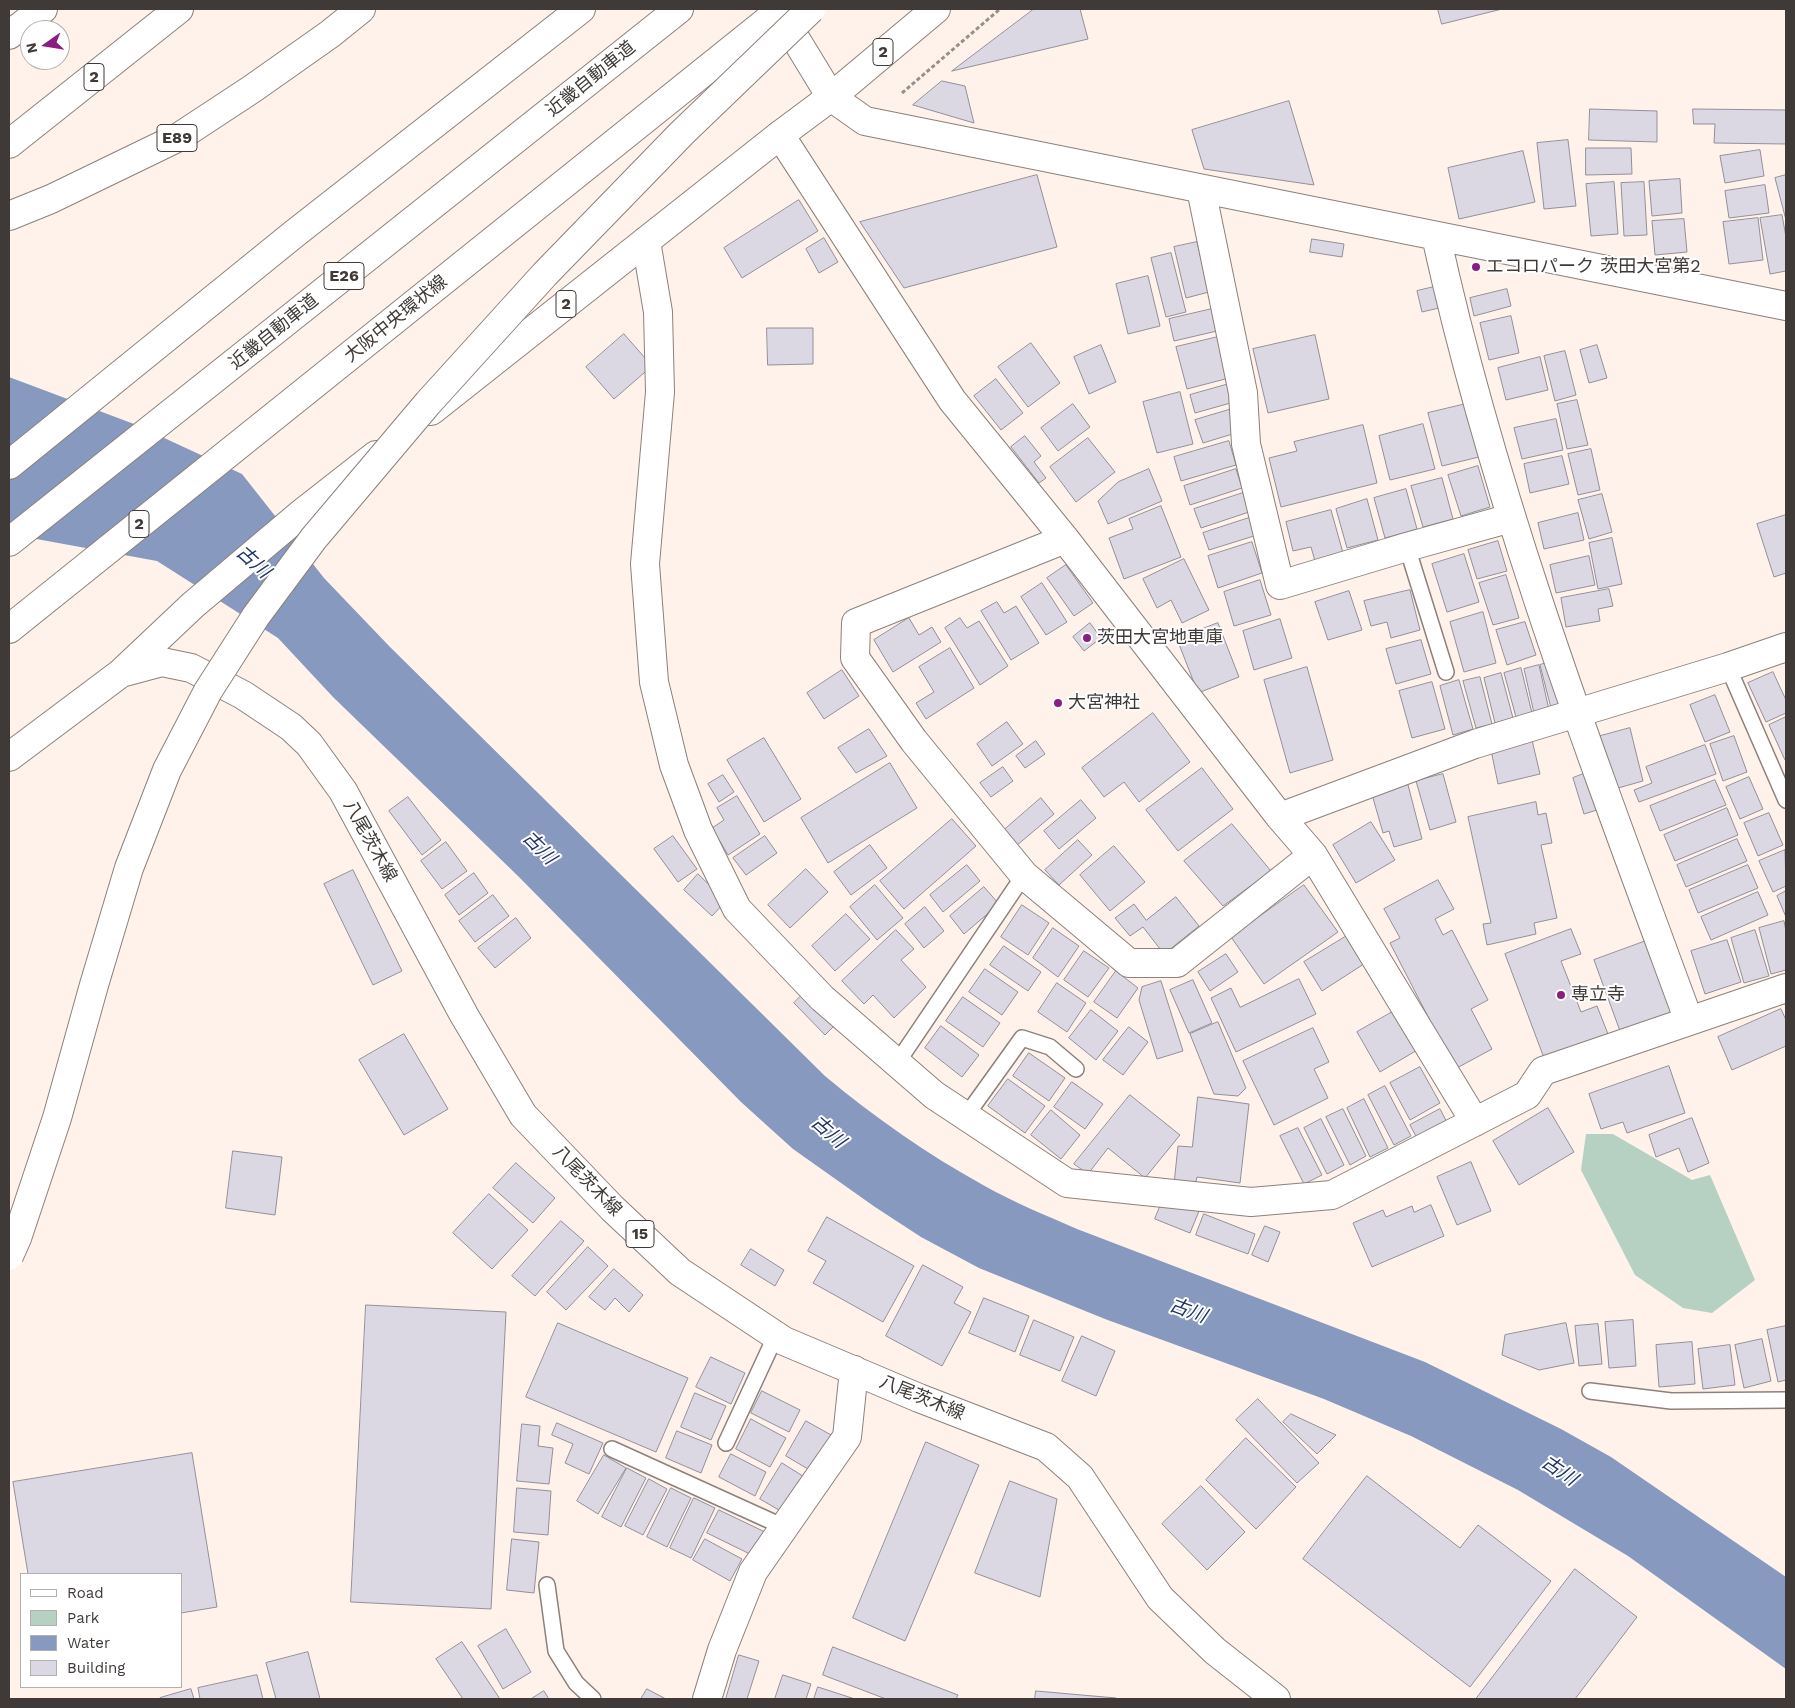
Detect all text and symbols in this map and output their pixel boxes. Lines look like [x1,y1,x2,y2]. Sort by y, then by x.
north arrow [20,20,70,70]
street label: 近畿自動車道 [542,37,640,121]
road number: 2 [873,38,893,66]
text: N [22,41,40,55]
road number: 2 [84,64,104,90]
road number: E89 [157,125,197,152]
place label: エコロパーク 茨田大宮第2 [1486,256,1701,278]
marker: エコロパーク 茨田大宮第2 [1470,261,1482,273]
road number: E26 [324,262,364,290]
street label: 大阪中央環状線 [340,271,452,367]
street label: 近畿自動車道 [225,290,323,374]
road number: 2 [556,290,576,318]
road number: 2 [129,510,149,538]
water label: 古川 [231,541,275,583]
place label: 茨田大宮地車庫 [1097,627,1223,649]
marker: 茨田大宮地車庫 [1081,632,1093,644]
place label: 大宮神社 [1068,692,1140,714]
marker: 大宮神社 [1052,697,1064,709]
street label: 八尾茨木線 [339,796,401,886]
water label: 古川 [518,827,560,869]
place label: 専立寺 [1571,984,1625,1006]
marker: 専立寺 [1555,989,1567,1001]
water label: 古川 [806,1111,850,1153]
street label: 八尾茨木線 [548,1141,626,1221]
road number: 15 [626,1220,654,1248]
water label: 古川 [1166,1294,1210,1328]
street label: 八尾茨木線 [876,1371,968,1425]
water label: 古川 [1537,1451,1581,1491]
legend [20,1573,182,1688]
text: Road [67,1584,104,1602]
text: Park [67,1609,99,1627]
text: Water [67,1634,110,1652]
text: Building [67,1659,125,1677]

